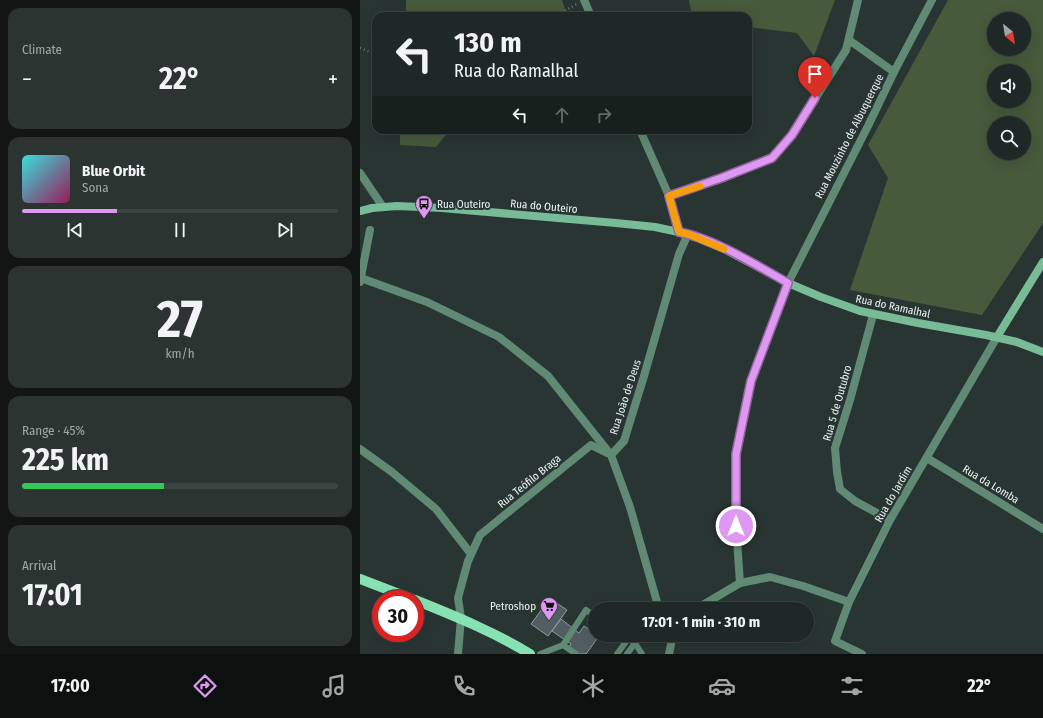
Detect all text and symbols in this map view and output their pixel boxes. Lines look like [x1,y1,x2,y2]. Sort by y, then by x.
north arrow [987,12,1031,56]
map controls [987,12,1031,160]
text: 130 m [454,26,522,59]
icon: left [388,28,440,80]
text: Climate [22,42,62,57]
pin [798,57,832,98]
text: Rua do Ramalhal [454,60,578,82]
text: 22° [159,61,201,97]
icon: arrive [804,63,826,85]
button: sound [987,64,1031,108]
text: − [22,66,32,93]
text: + [328,66,338,93]
street label: Rua Mouzinho de Albuquerque [812,72,887,201]
icon: left [509,104,531,126]
icon: ahead [551,104,573,126]
icon: right [593,104,615,126]
button: search [987,116,1031,160]
text: Blue Orbit [82,162,145,180]
text: Sona [82,180,109,195]
bus stop icon: Rua Outeiro [414,194,434,219]
street label: Rua do Outeiro [510,197,578,216]
place label: Rua Outeiro [437,198,491,211]
icon: previous [64,219,86,241]
icon: pause [169,219,191,241]
icon: next [274,219,296,241]
text: 27 [157,288,203,351]
street label: Rua do Ramalhal [854,292,931,321]
text: km/h [166,346,195,361]
street label: Rua João de Deus [607,358,644,436]
street label: Rua 5 de Outubro [820,363,855,443]
text: Range · 45% [22,423,85,438]
text: 225 km [22,442,109,478]
street label: Rua Teófilo Braga [495,452,564,511]
street label: Rua da Lomba [960,462,1021,506]
street label: Rua do Jardim [872,464,915,525]
position arrow [715,505,757,547]
text: Arrival [22,558,56,573]
text: 17:01 [22,577,83,613]
speed limit sign: 30 [372,590,424,642]
supermarket icon: Petroshop [539,596,559,621]
place label: Petroshop [490,600,536,613]
text: 17:01 · 1 min · 310 m [642,613,760,631]
icon: directions [191,672,219,700]
icon: music [320,672,348,700]
icon: phone [450,672,478,700]
icon: climate [579,672,607,700]
icon: car [708,672,736,700]
icon: filters [838,672,866,700]
text: 17:00 [51,675,90,697]
text: 22° [967,675,992,697]

